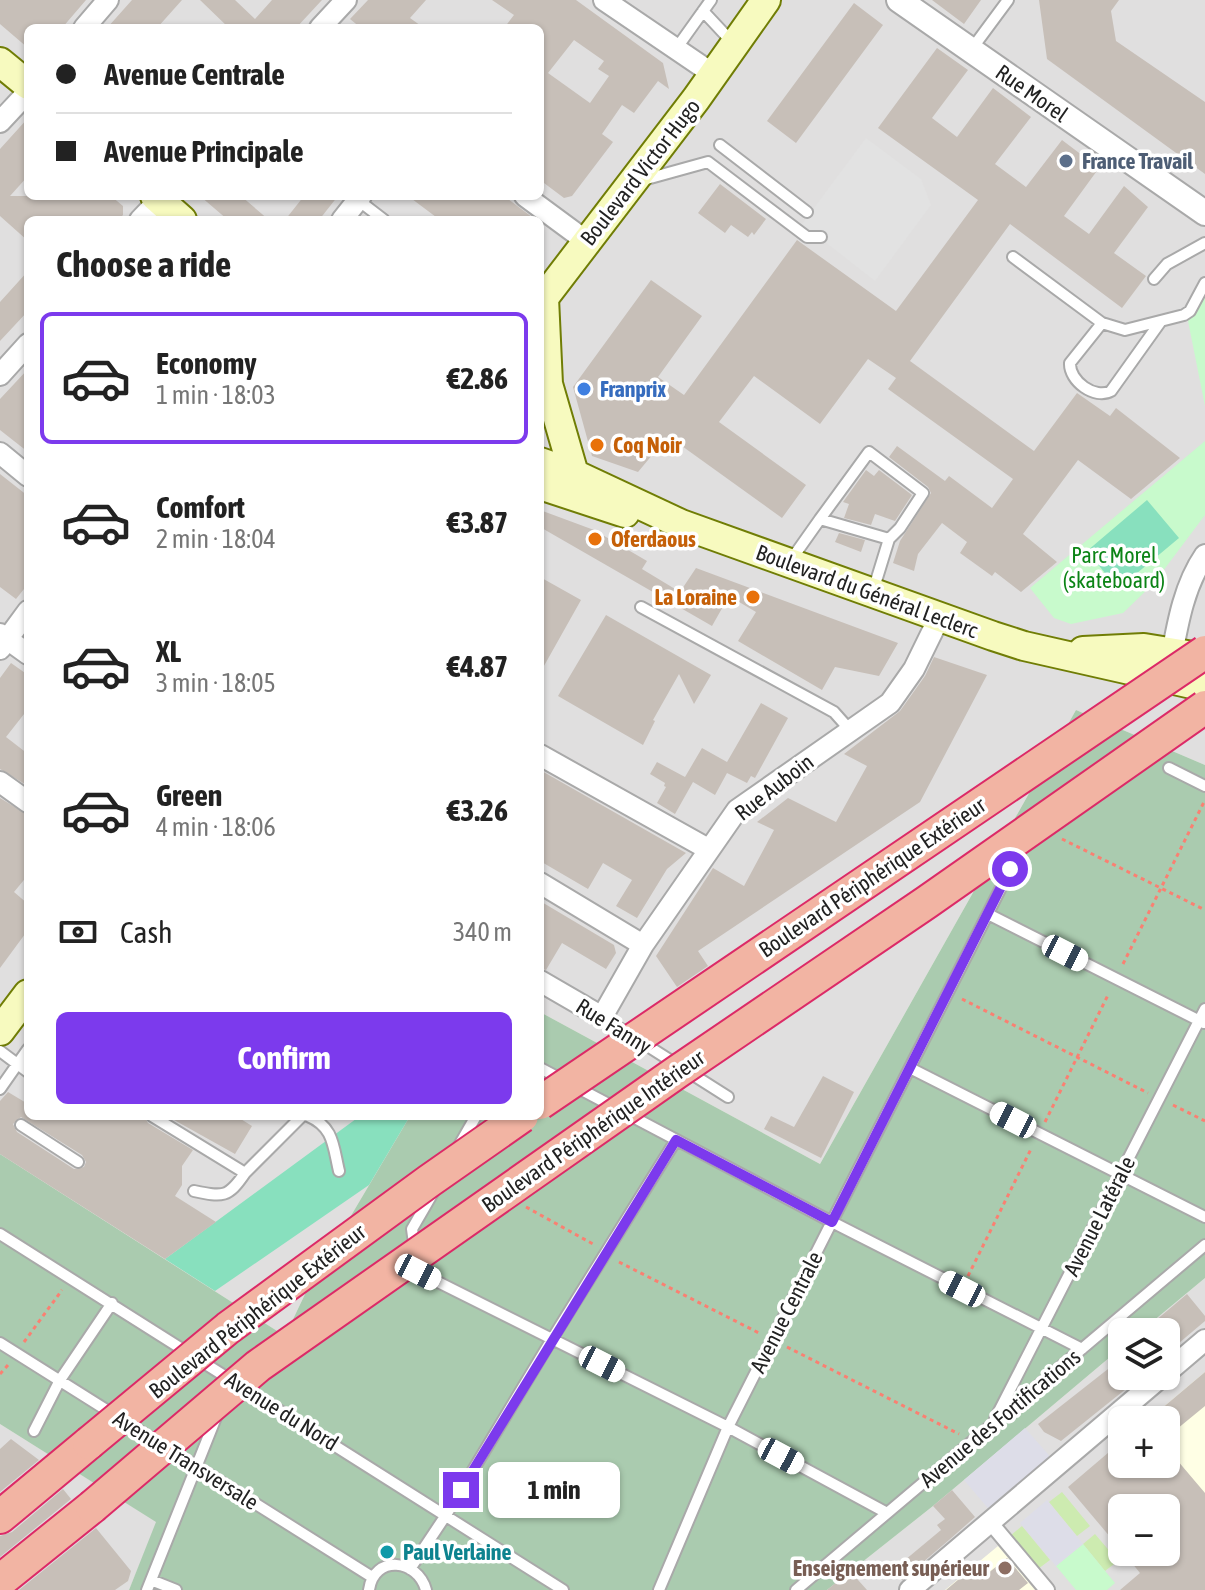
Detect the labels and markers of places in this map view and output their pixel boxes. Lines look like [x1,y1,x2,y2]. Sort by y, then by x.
place label: France Travail [1082,148,1194,174]
marker: France Travail [1057,152,1075,170]
place label: Franprix [600,376,666,402]
marker: Franprix [575,380,593,398]
place label: Coq Noir [613,432,682,458]
marker: Coq Noir [588,436,606,454]
place label: Oferdaous [611,526,696,552]
marker: Oferdaous [586,530,604,548]
place label: La Loraine [654,584,737,610]
marker: La Loraine [744,588,762,606]
place label: Paul Verlaine [403,1539,511,1565]
marker: Paul Verlaine [378,1543,396,1561]
place label: Enseignement supérieur [793,1555,989,1581]
marker: Enseignement supérieur [996,1559,1014,1577]

